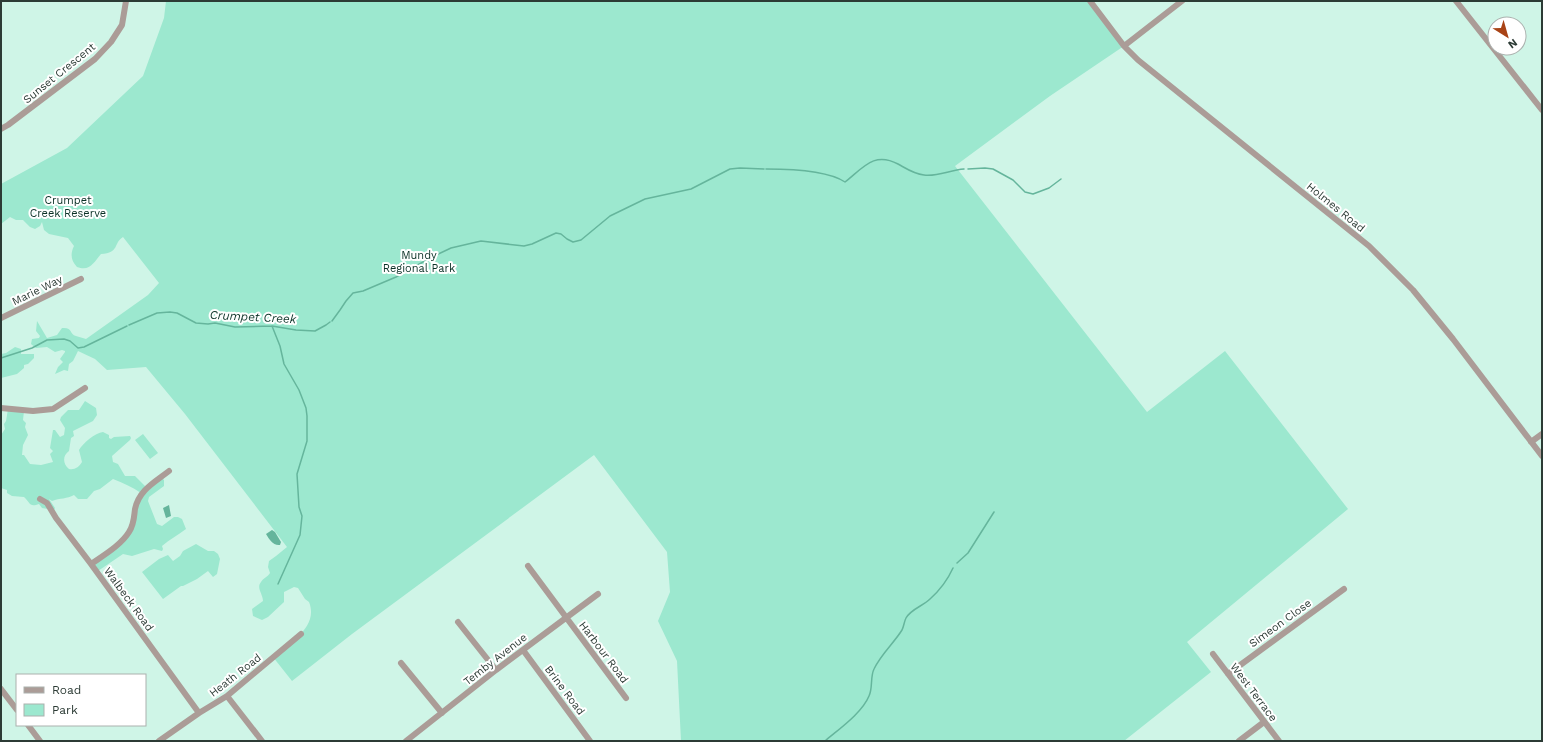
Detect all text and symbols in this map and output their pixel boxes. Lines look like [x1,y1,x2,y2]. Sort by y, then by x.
north arrow [1487,16,1527,56]
text: N [1506,36,1520,51]
street label: Sunset Crescent [21,40,98,106]
street label: Holmes Road [1304,180,1367,235]
park label: Crumpet Creek Reserve [30,194,106,220]
park label: Mundy Regional Park [383,249,455,275]
street label: Marie Way [10,273,65,308]
water label: Crumpet Creek [209,308,297,326]
street label: Walbeck Road [101,565,156,634]
street label: Simeon Close [1247,597,1314,650]
street label: Harbour Road [576,619,631,686]
street label: Temby Avenue [461,631,530,688]
street label: Heath Road [207,651,264,700]
street label: West Terrace [1227,661,1280,724]
street label: Brine Road [542,663,587,718]
legend [16,674,146,726]
text: Road [52,683,81,697]
text: Park [52,703,78,717]

